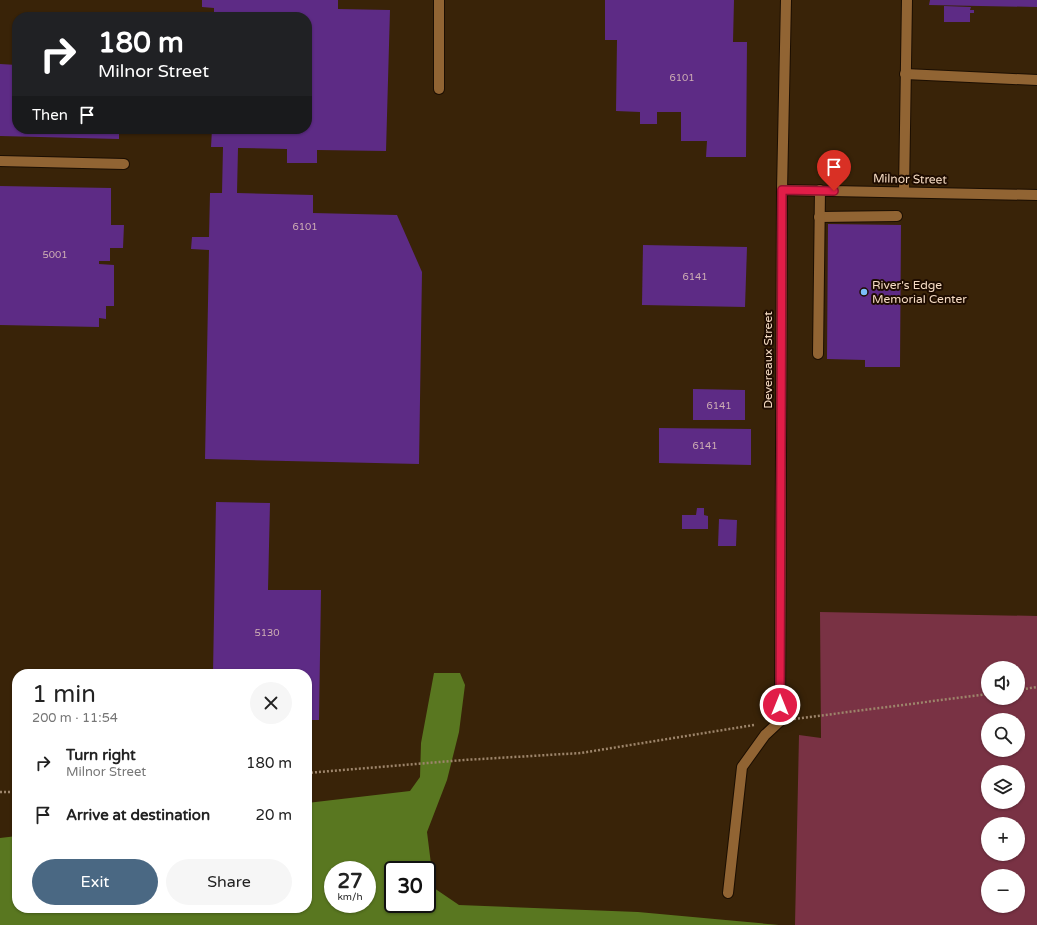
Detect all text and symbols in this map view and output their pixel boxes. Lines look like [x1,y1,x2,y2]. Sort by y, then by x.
text: 180 m [98,26,184,60]
icon: right [32,28,84,80]
text: Milnor Street [98,60,209,82]
house number: 6101 [669,72,695,84]
icon: arrive [76,104,98,126]
text: Then [32,106,68,124]
pin [817,150,851,191]
icon: arrive [823,156,845,178]
street label: Milnor Street [873,171,948,187]
house number: 6101 [292,221,318,233]
house number: 5001 [42,249,68,261]
house number: 6141 [682,271,708,283]
place label: River's Edge Memorial Center [872,278,967,306]
marker: River's Edge Memorial Center [859,287,869,297]
street label: Devereaux Street [761,311,775,409]
house number: 6141 [706,400,732,412]
house number: 6141 [692,440,718,452]
house number: 5130 [254,627,280,639]
map controls [981,661,1025,913]
button: sound [981,661,1025,705]
text: 1 min [32,680,96,709]
button: close [250,682,292,724]
position arrow [759,684,801,726]
text: 200 m · 11:54 [32,710,118,726]
button: search [981,713,1025,757]
text: Turn right [66,746,136,764]
icon: right [32,752,54,774]
text: 180 m [246,754,292,772]
text: Milnor Street [66,764,146,780]
button: layers [981,765,1025,809]
icon: arrive [32,804,54,826]
text: Arrive at destination [66,806,210,824]
text: 20 m [255,806,292,824]
button: + [981,817,1025,861]
button: Exit [32,859,158,905]
button: Share [166,859,292,905]
speed limit sign: 30 [384,861,436,913]
button: − [981,869,1025,913]
text: 27 [337,870,363,894]
text: km/h [337,891,363,903]

